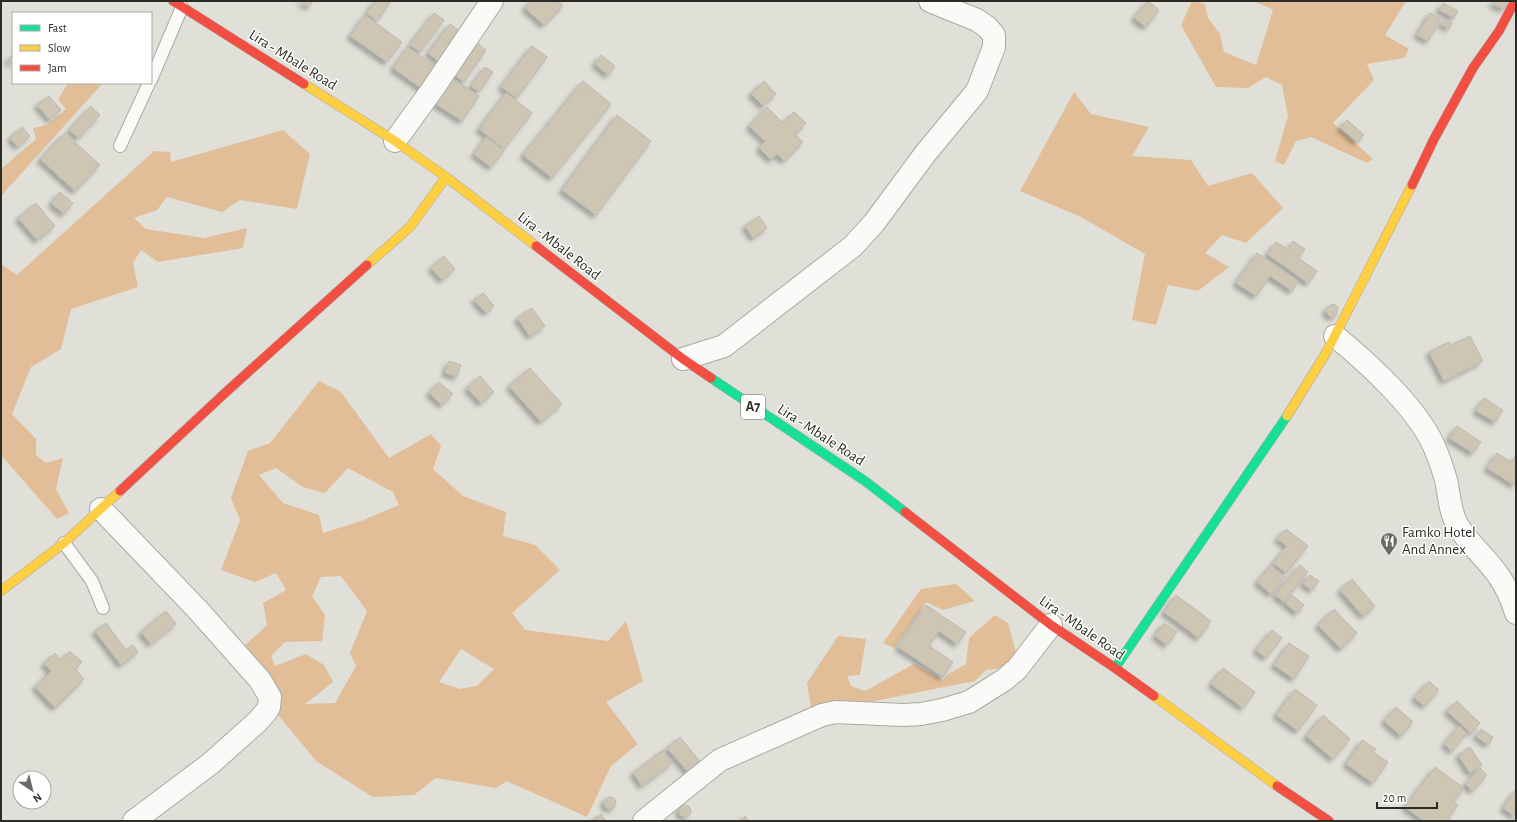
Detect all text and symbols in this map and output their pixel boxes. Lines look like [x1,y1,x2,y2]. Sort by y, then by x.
legend [12,12,152,84]
text: Fast [48,22,67,34]
street label: Lira - Mbale Road [246,27,340,93]
text: Slow [48,42,70,54]
text: Jam [48,62,67,74]
street label: Lira - Mbale Road [515,209,603,283]
road number: A7 [741,395,765,419]
street label: Lira - Mbale Road [775,401,867,469]
place label: Famko Hotel And Annex [1402,525,1476,557]
restaurant icon: Famko Hotel And Annex [1379,531,1399,556]
street label: Lira - Mbale Road [1037,593,1128,663]
north arrow [12,770,52,810]
scale bar [1377,784,1437,810]
text: N [31,791,44,804]
text: 20 m [1383,792,1406,804]

